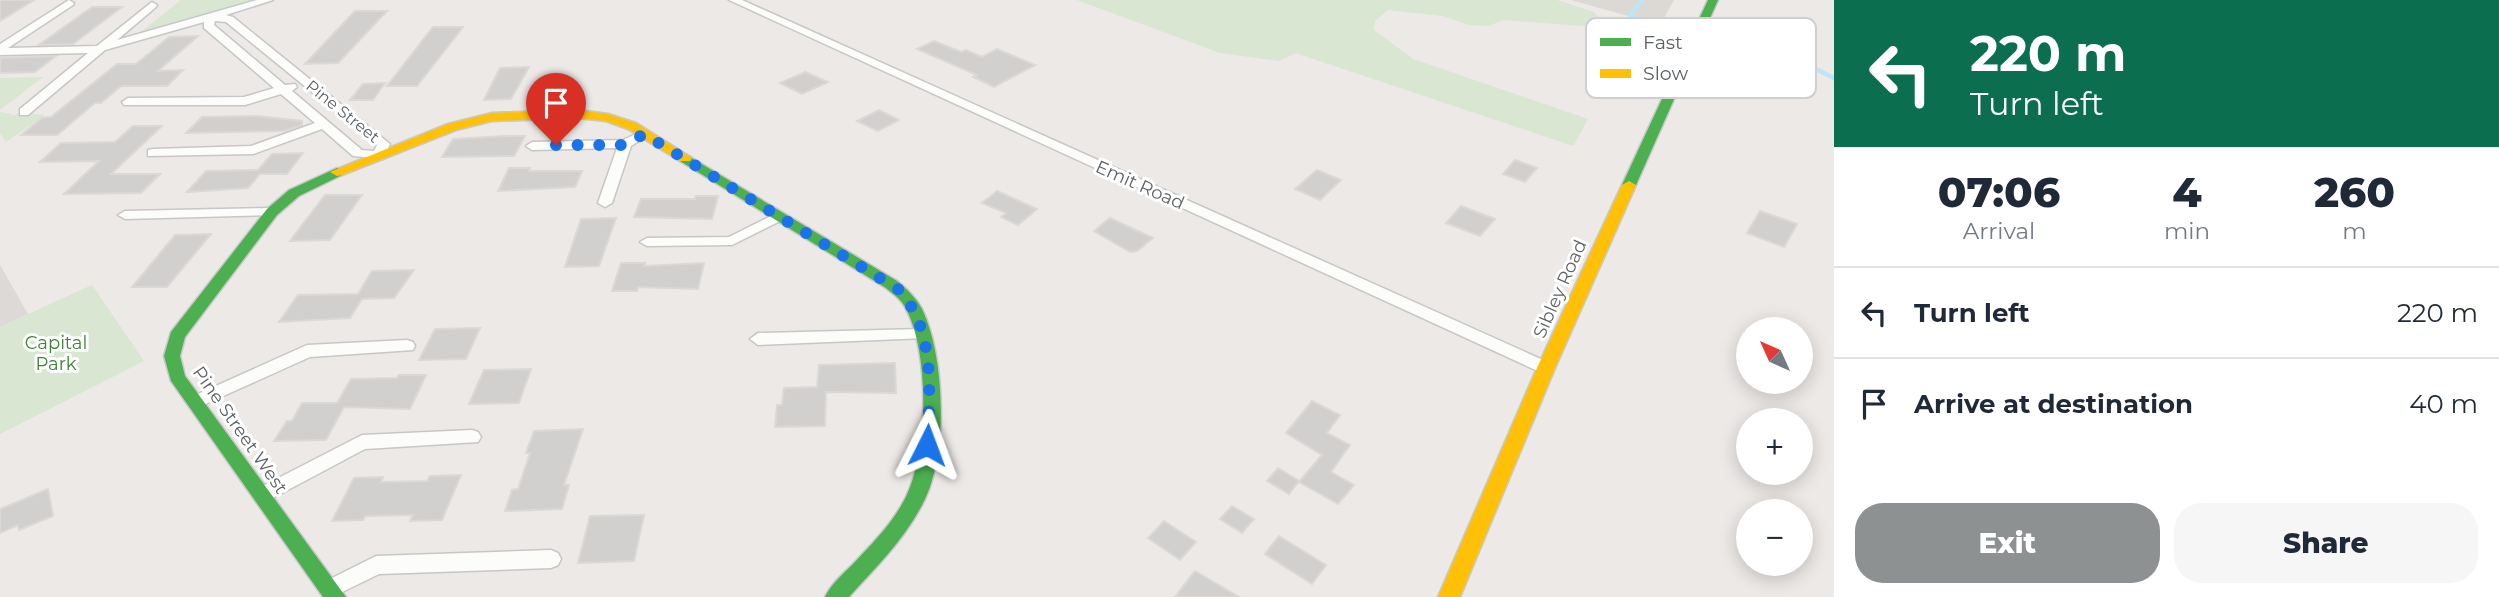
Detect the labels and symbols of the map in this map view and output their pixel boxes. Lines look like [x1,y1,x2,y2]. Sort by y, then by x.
legend [1586,18,1816,98]
text: Fast [1643,31,1683,54]
text: Slow [1643,62,1688,85]
pin [526,73,586,145]
street label: Pine Street [302,76,384,147]
street label: Emit Road [1092,156,1188,214]
street label: Sibley Road [1529,236,1591,342]
north arrow [1736,317,1813,394]
park label: Capital Park [25,332,87,375]
street label: Pine Street West [188,362,292,498]
position arrow [890,408,964,482]

